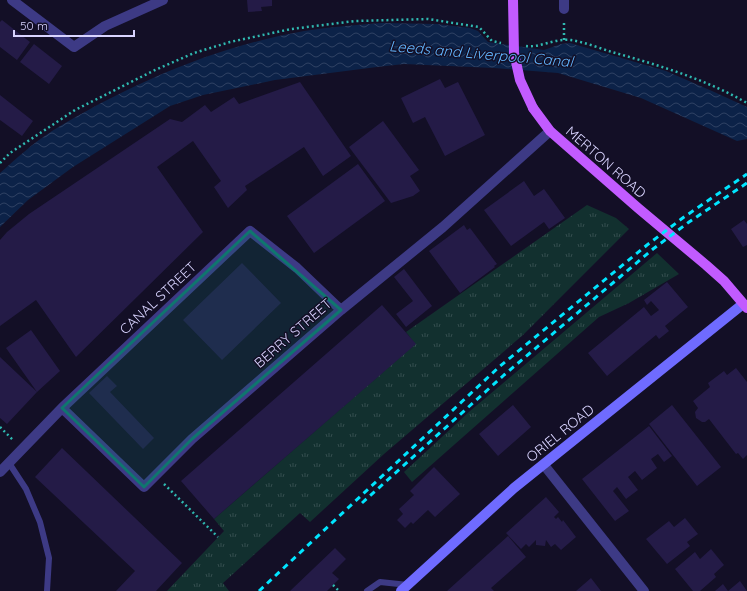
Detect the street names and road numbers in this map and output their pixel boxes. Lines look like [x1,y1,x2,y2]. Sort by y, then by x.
street label: MERTON ROAD [562,122,650,202]
street label: CANAL STREET [116,258,200,338]
street label: BERRY STREET [250,294,336,372]
street label: ORIEL ROAD [523,400,597,466]

